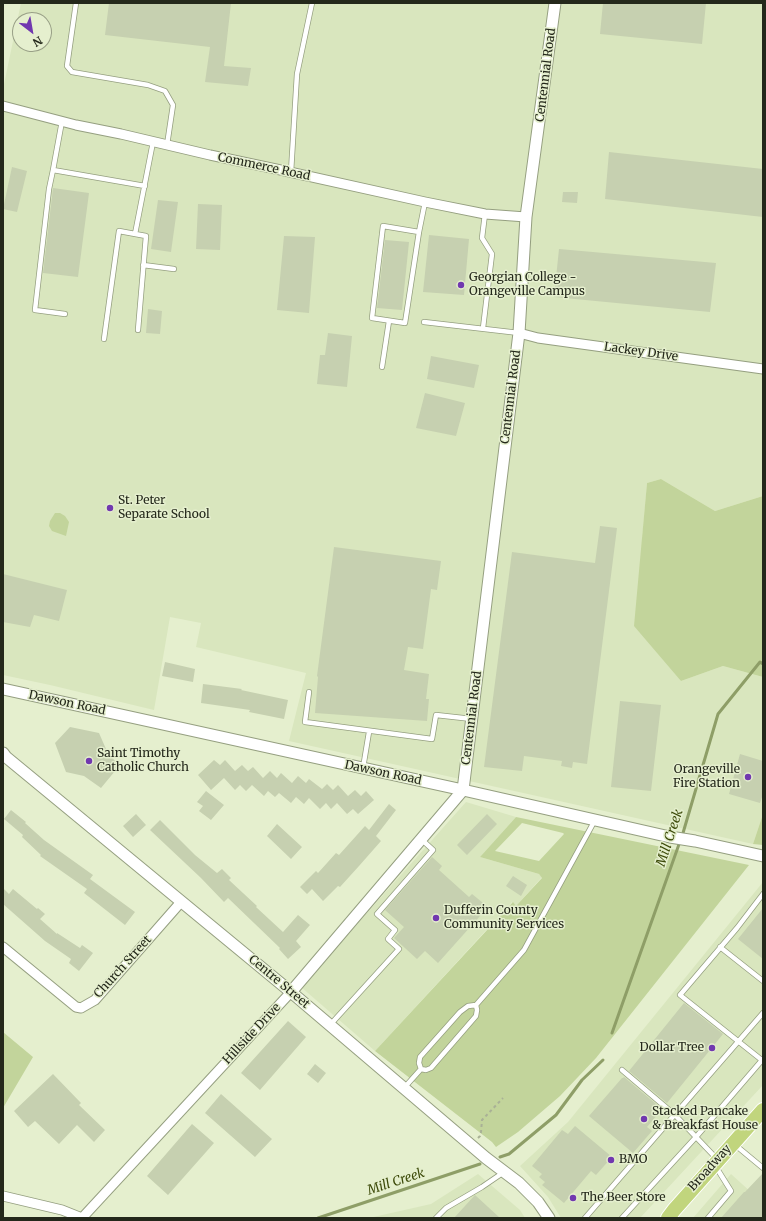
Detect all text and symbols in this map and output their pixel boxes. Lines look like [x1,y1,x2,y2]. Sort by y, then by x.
north arrow [12,12,52,52]
street label: Centennial Road [533,27,559,123]
text: N [30,33,45,50]
street label: Commerce Road [217,150,311,184]
place label: Georgian College - Orangeville Campus [469,271,585,299]
marker: Georgian College - Orangeville Campus [456,280,466,290]
street label: Lackey Drive [603,340,679,364]
street label: Centennial Road [498,349,524,445]
place label: St. Peter Separate School [118,494,210,522]
marker: St. Peter Separate School [105,503,115,513]
street label: Centennial Road [459,670,485,766]
street label: Dawson Road [27,688,107,718]
place label: Saint Timothy Catholic Church [97,747,189,775]
marker: Saint Timothy Catholic Church [84,756,94,766]
street label: Dawson Road [343,758,423,788]
place label: Orangeville Fire Station [673,763,740,791]
marker: Orangeville Fire Station [743,772,753,782]
water label: Mill Creek [653,807,687,869]
place label: Dufferin County Community Services [444,904,564,932]
marker: Dufferin County Community Services [431,913,441,923]
street label: Church Street [91,933,155,1001]
street label: Centre Street [246,952,312,1012]
street label: Hillside Drive [220,1001,284,1067]
place label: Dollar Tree [640,1041,704,1055]
marker: Dollar Tree [707,1043,717,1053]
place label: Stacked Pancake & Breakfast House [652,1105,758,1133]
marker: Stacked Pancake & Breakfast House [639,1114,649,1124]
street label: Broadway [685,1142,735,1194]
place label: BMO [619,1153,647,1167]
marker: BMO [606,1155,616,1165]
water label: Mill Creek [365,1165,427,1199]
place label: The Beer Store [581,1191,666,1205]
marker: The Beer Store [568,1193,578,1203]

